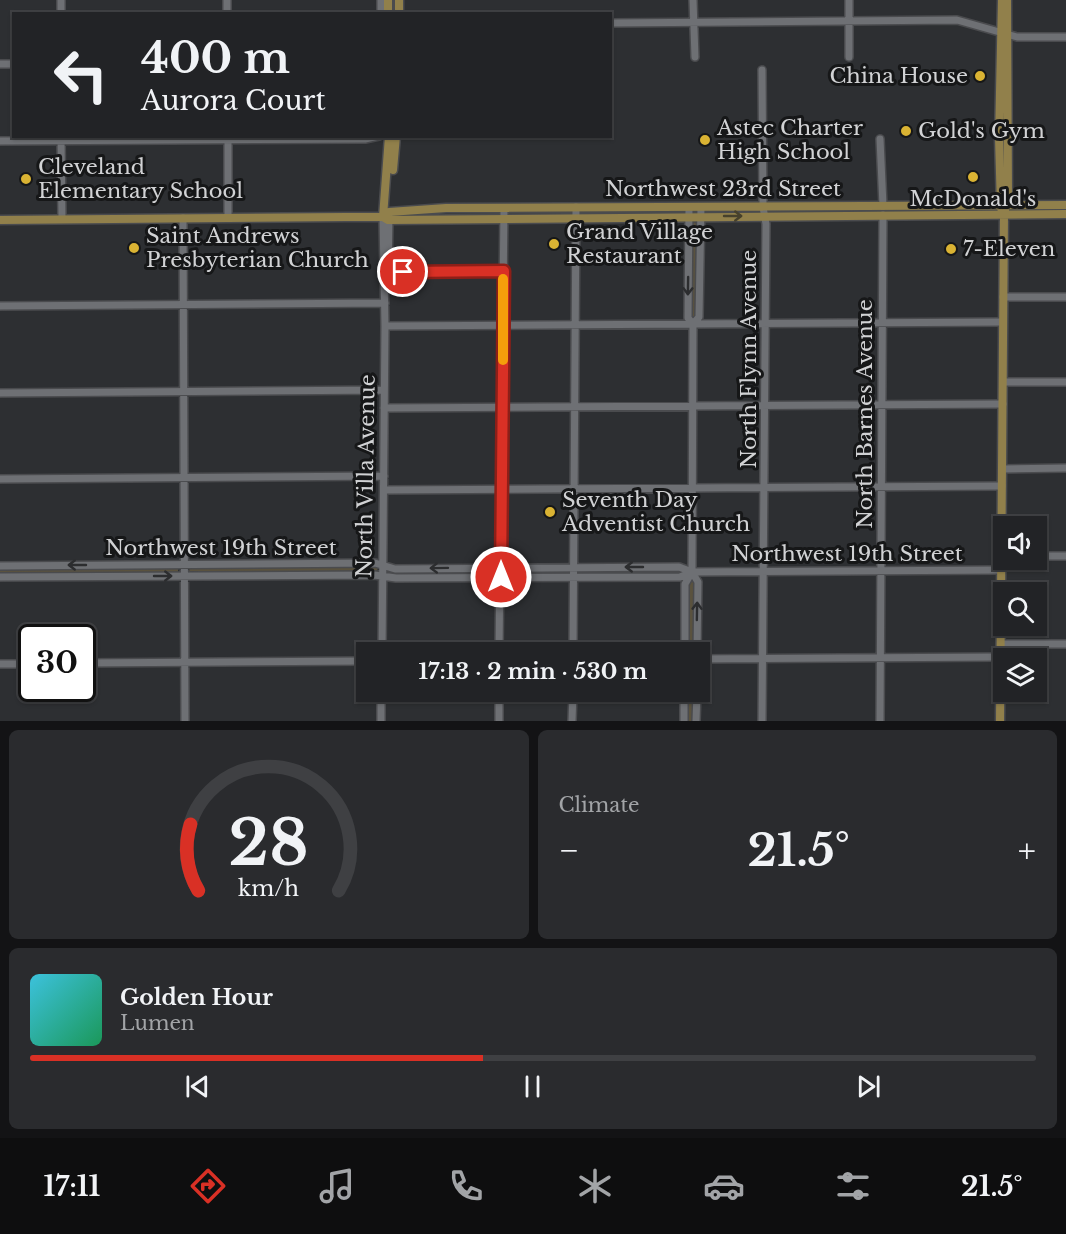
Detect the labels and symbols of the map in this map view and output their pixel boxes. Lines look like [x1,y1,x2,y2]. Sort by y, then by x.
place label: China House [829,63,968,89]
marker: China House [973,69,987,83]
place label: Astec Charter High School [716,115,863,165]
place label: Gold's Gym [918,118,1045,144]
marker: Gold's Gym [899,124,913,138]
marker: Astec Charter High School [698,133,712,147]
place label: Cleveland Elementary School [38,154,243,204]
marker: McDonald's [966,170,980,184]
marker: Cleveland Elementary School [19,172,33,186]
street label: Northwest 23rd Street [605,176,841,202]
place label: McDonald's [910,186,1036,212]
one-way arrow [723,210,743,222]
place label: Grand Village Restaurant [566,219,713,269]
place label: Saint Andrews Presbyterian Church [146,223,369,273]
place label: 7-Eleven [963,236,1055,262]
marker: Grand Village Restaurant [547,237,561,251]
marker: Saint Andrews Presbyterian Church [127,241,141,255]
marker: 7-Eleven [944,242,958,256]
pin [377,246,428,297]
street label: North Flynn Avenue [736,250,762,468]
one-way arrow [682,276,694,296]
street label: North Barnes Avenue [852,299,878,529]
street label: North Villa Avenue [351,374,381,578]
place label: Seventh Day Adventist Church [561,487,750,537]
marker: Seventh Day Adventist Church [543,505,557,519]
street label: Northwest 19th Street [105,535,337,561]
street label: Northwest 19th Street [731,541,963,567]
position arrow [469,545,533,609]
one-way arrow [67,559,87,571]
one-way arrow [625,561,645,573]
one-way arrow [430,562,450,574]
one-way arrow [153,570,173,582]
one-way arrow [692,602,703,622]
speed limit sign: 30 [18,624,96,702]

